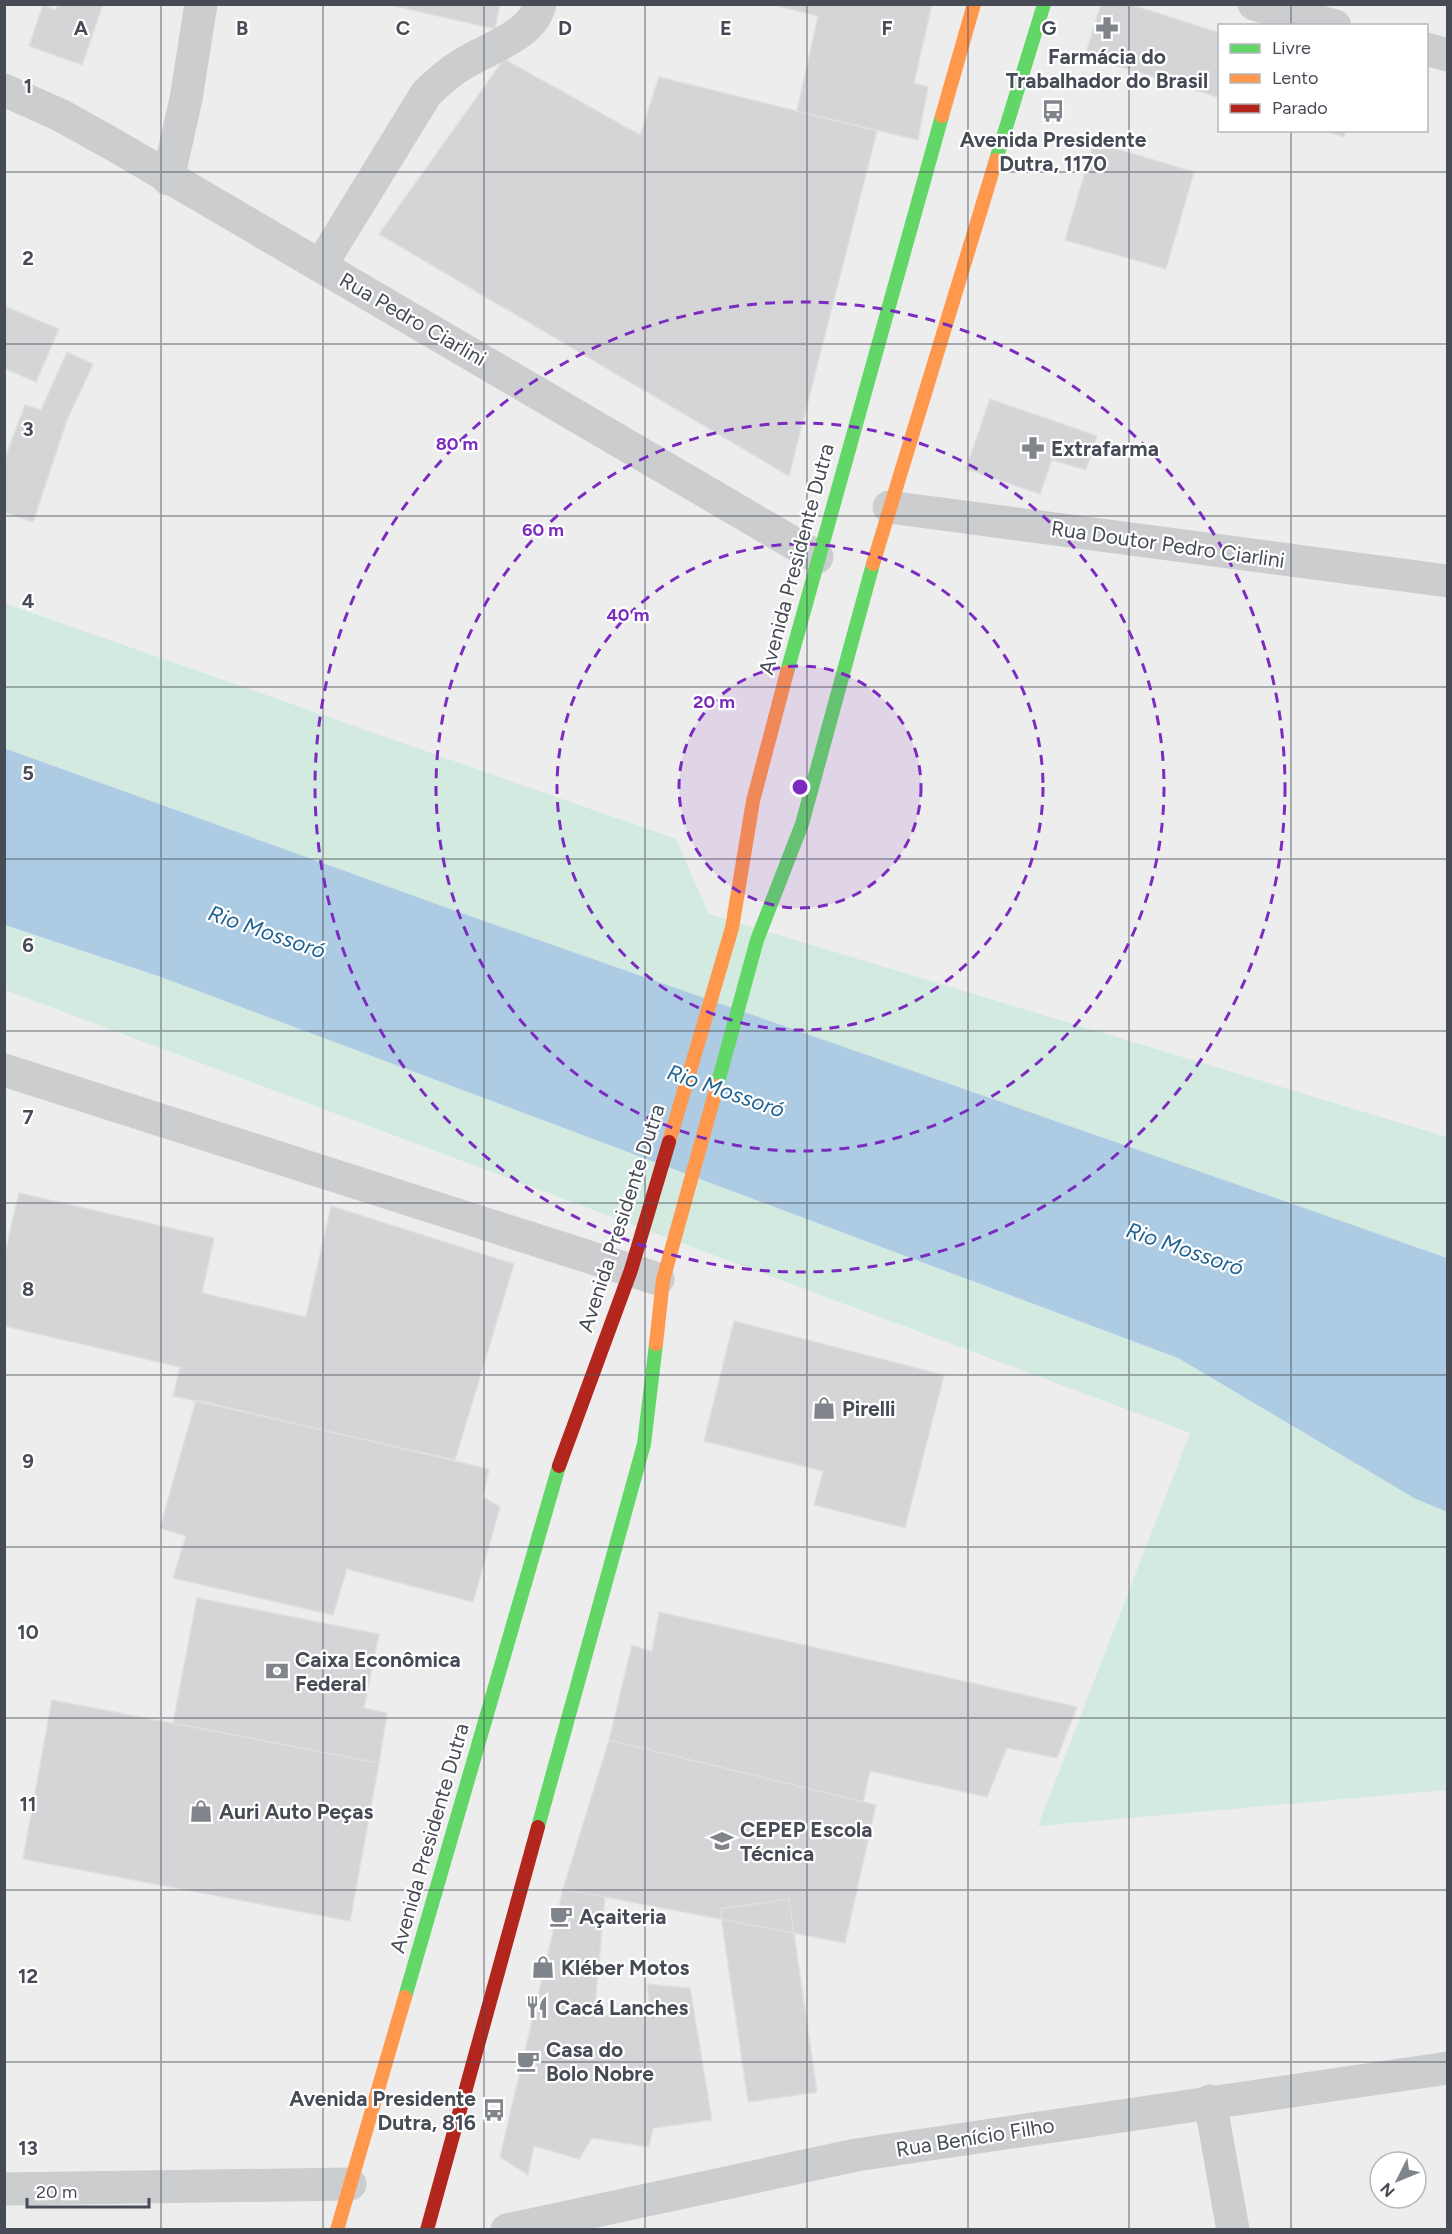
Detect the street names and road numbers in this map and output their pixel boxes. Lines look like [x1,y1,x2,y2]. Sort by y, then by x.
street label: Rua Pedro Ciarlini [335,267,491,371]
street label: Avenida Presidente Dutra [753,441,839,677]
street label: Rua Doutor Pedro Ciarlini [1050,515,1286,573]
street label: Avenida Presidente Dutra [572,1101,670,1335]
street label: Avenida Presidente Dutra [384,1720,474,1956]
street label: Rua Benício Filho [894,2112,1056,2162]

